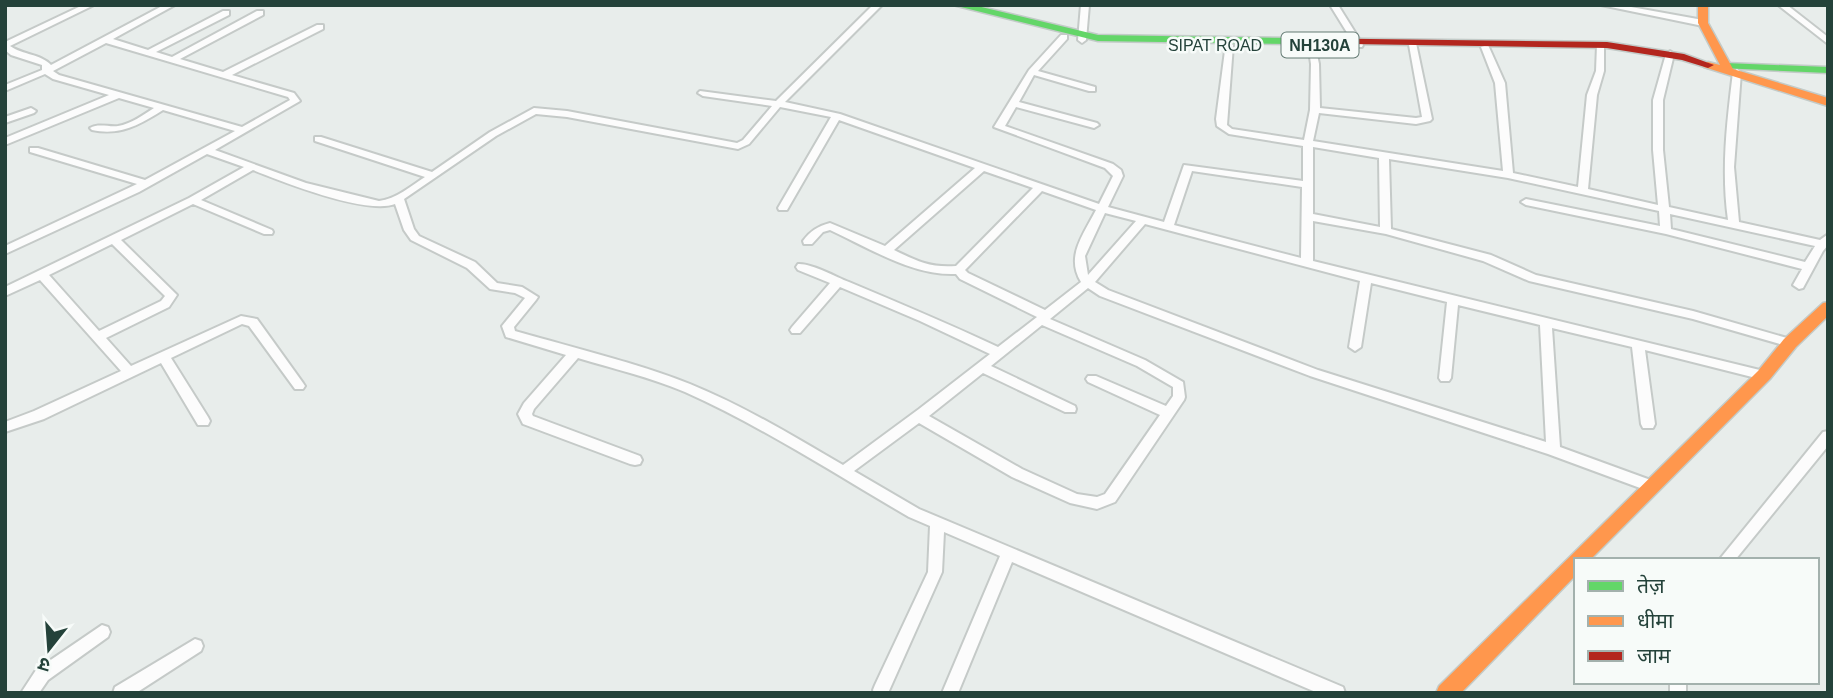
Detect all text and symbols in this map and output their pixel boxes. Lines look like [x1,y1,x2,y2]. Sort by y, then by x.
road number: NH130A [1282,32,1358,58]
street label: SIPAT ROAD [1168,37,1262,54]
legend [1574,558,1819,684]
text: तेज़ [1637,574,1665,597]
text: धीमा [1637,609,1674,632]
north arrow [14,614,84,684]
text: जाम [1637,644,1671,667]
text: उ [35,653,53,676]

